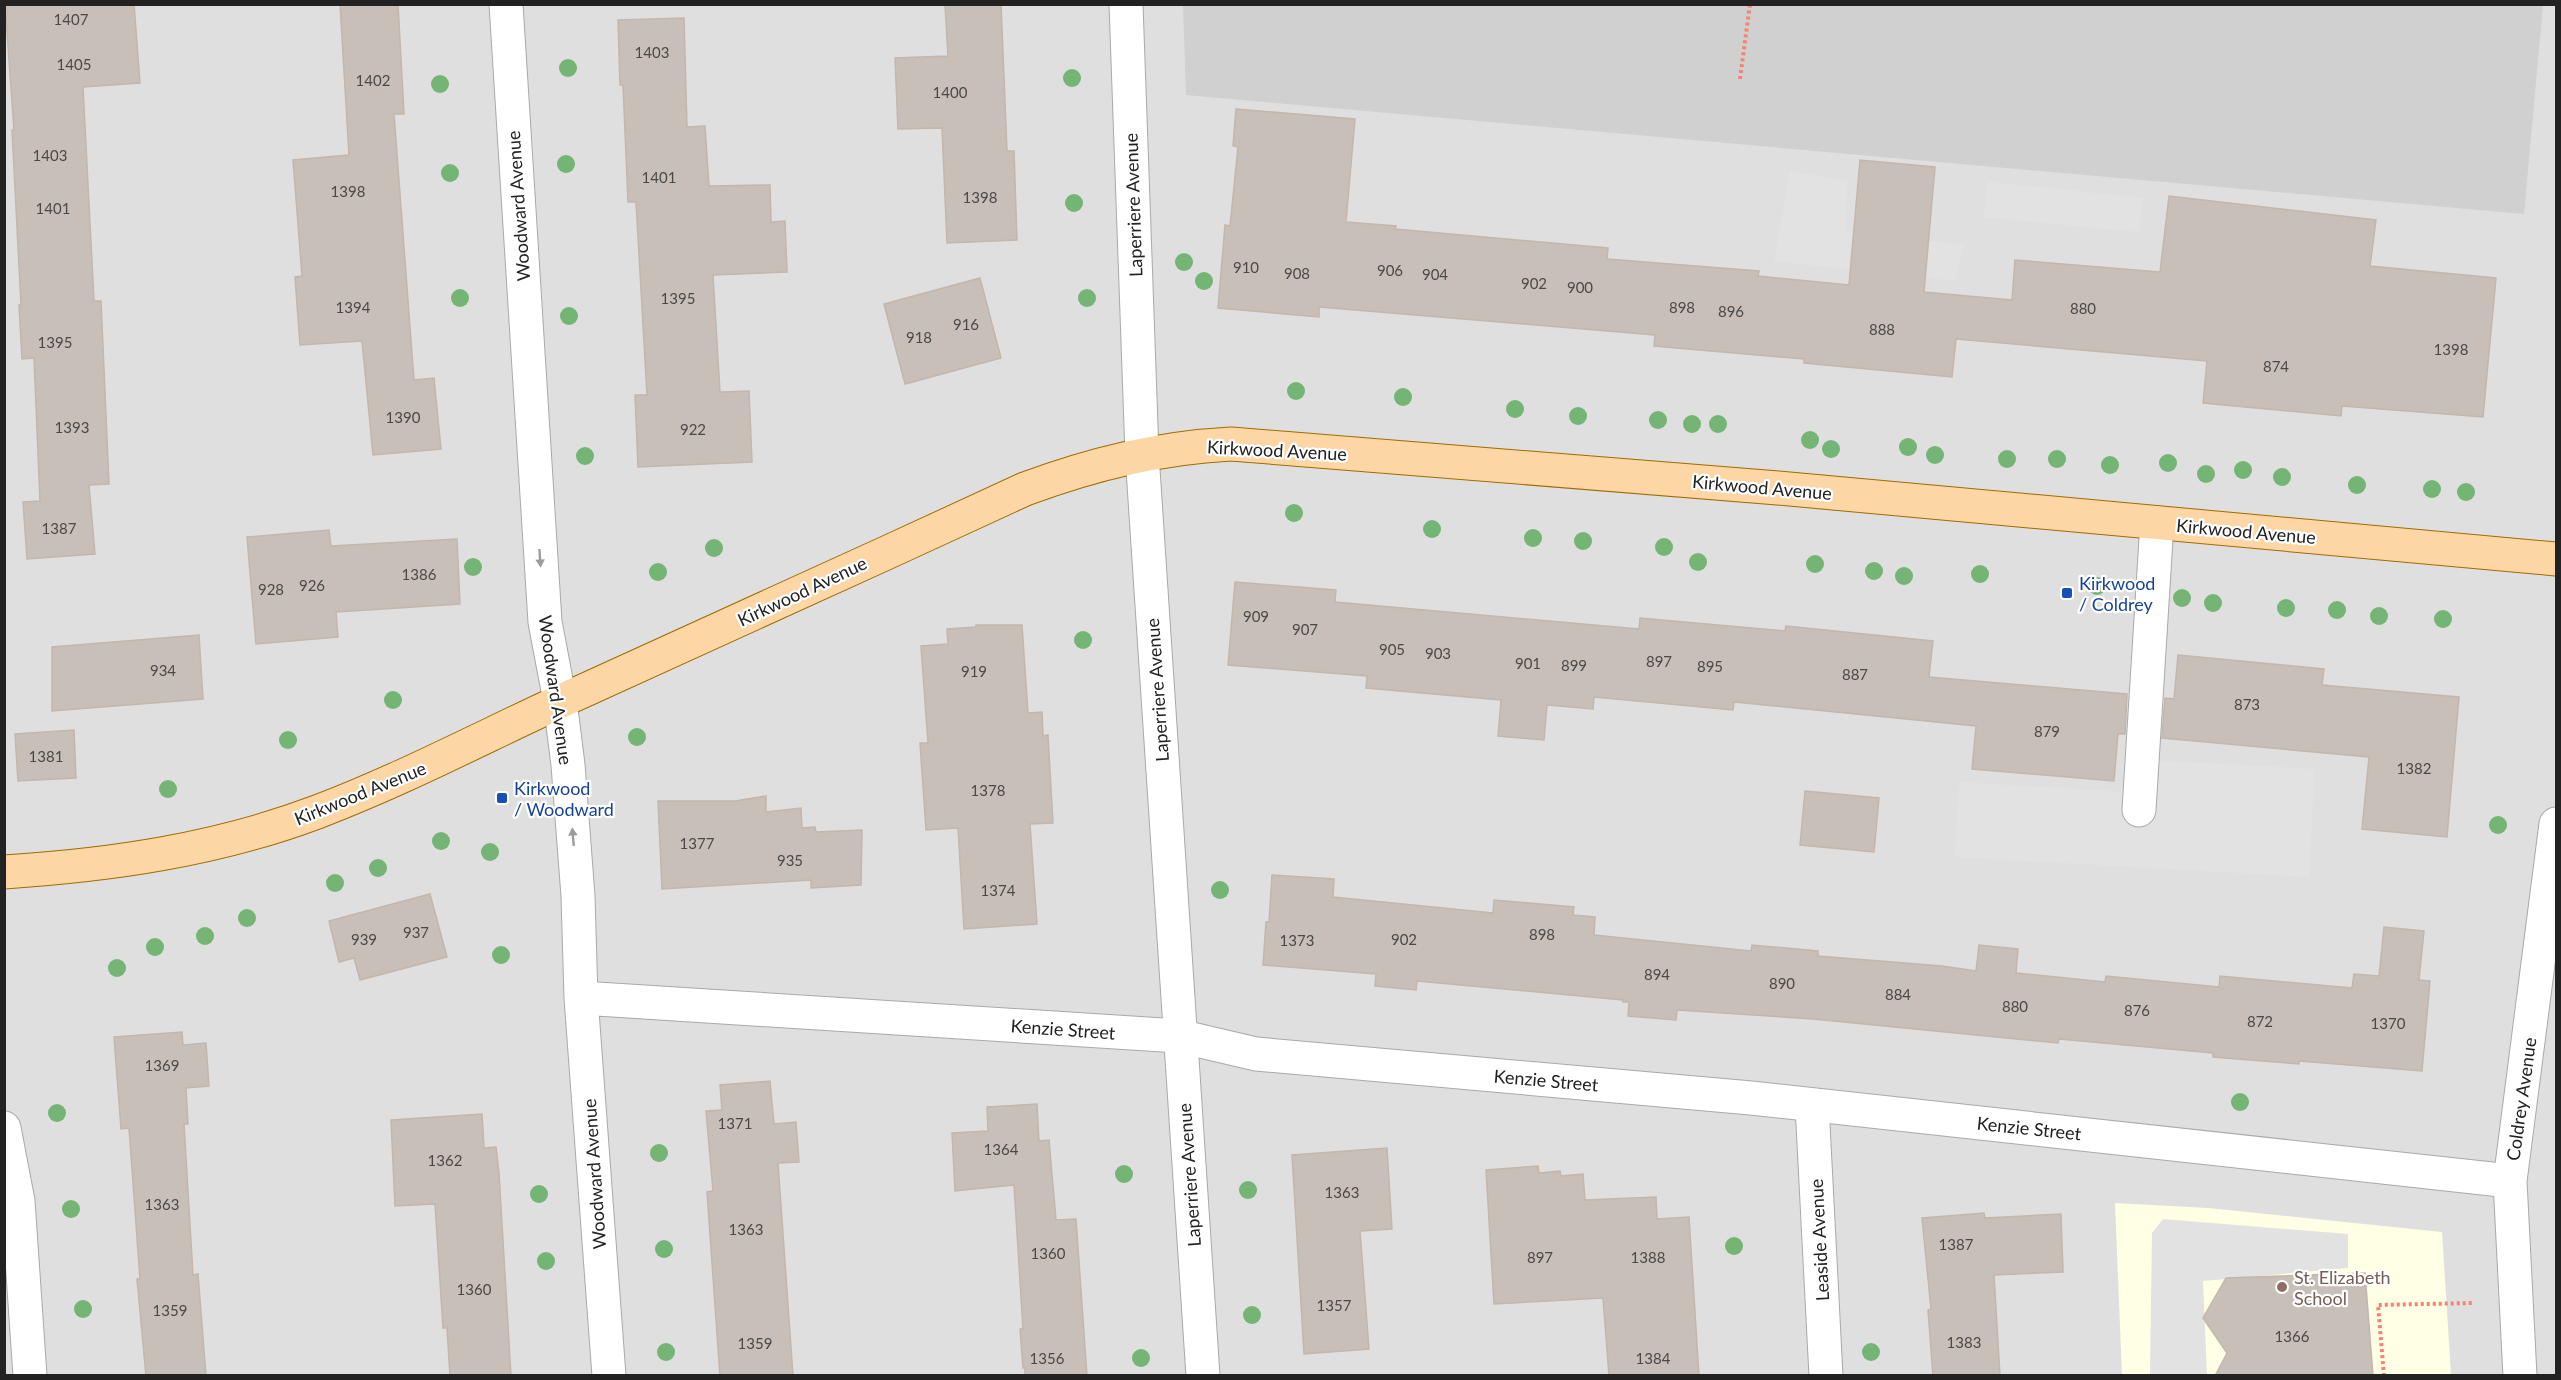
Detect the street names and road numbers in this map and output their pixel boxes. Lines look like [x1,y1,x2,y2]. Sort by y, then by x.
street label: Woodward Avenue [502,130,534,282]
street label: Laperriere Avenue [1119,133,1147,277]
street label: Kirkwood Avenue [1206,435,1348,465]
street label: Kirkwood Avenue [1691,470,1833,504]
street label: Kirkwood Avenue [2175,514,2317,548]
street label: Kirkwood Avenue [734,551,870,631]
street label: Woodward Avenue [535,614,577,766]
street label: Laperriere Avenue [1141,617,1173,763]
street label: Kirkwood Avenue [291,757,429,829]
street label: Kenzie Street [1010,1014,1117,1044]
street label: Coldrey Avenue [2501,1036,2541,1162]
street label: Kenzie Street [1493,1064,1600,1096]
street label: Woodward Avenue [578,1098,610,1250]
street label: Laperriere Avenue [1173,1102,1205,1248]
street label: Kenzie Street [1976,1112,2083,1144]
street label: Leaside Avenue [1805,1178,1833,1302]

